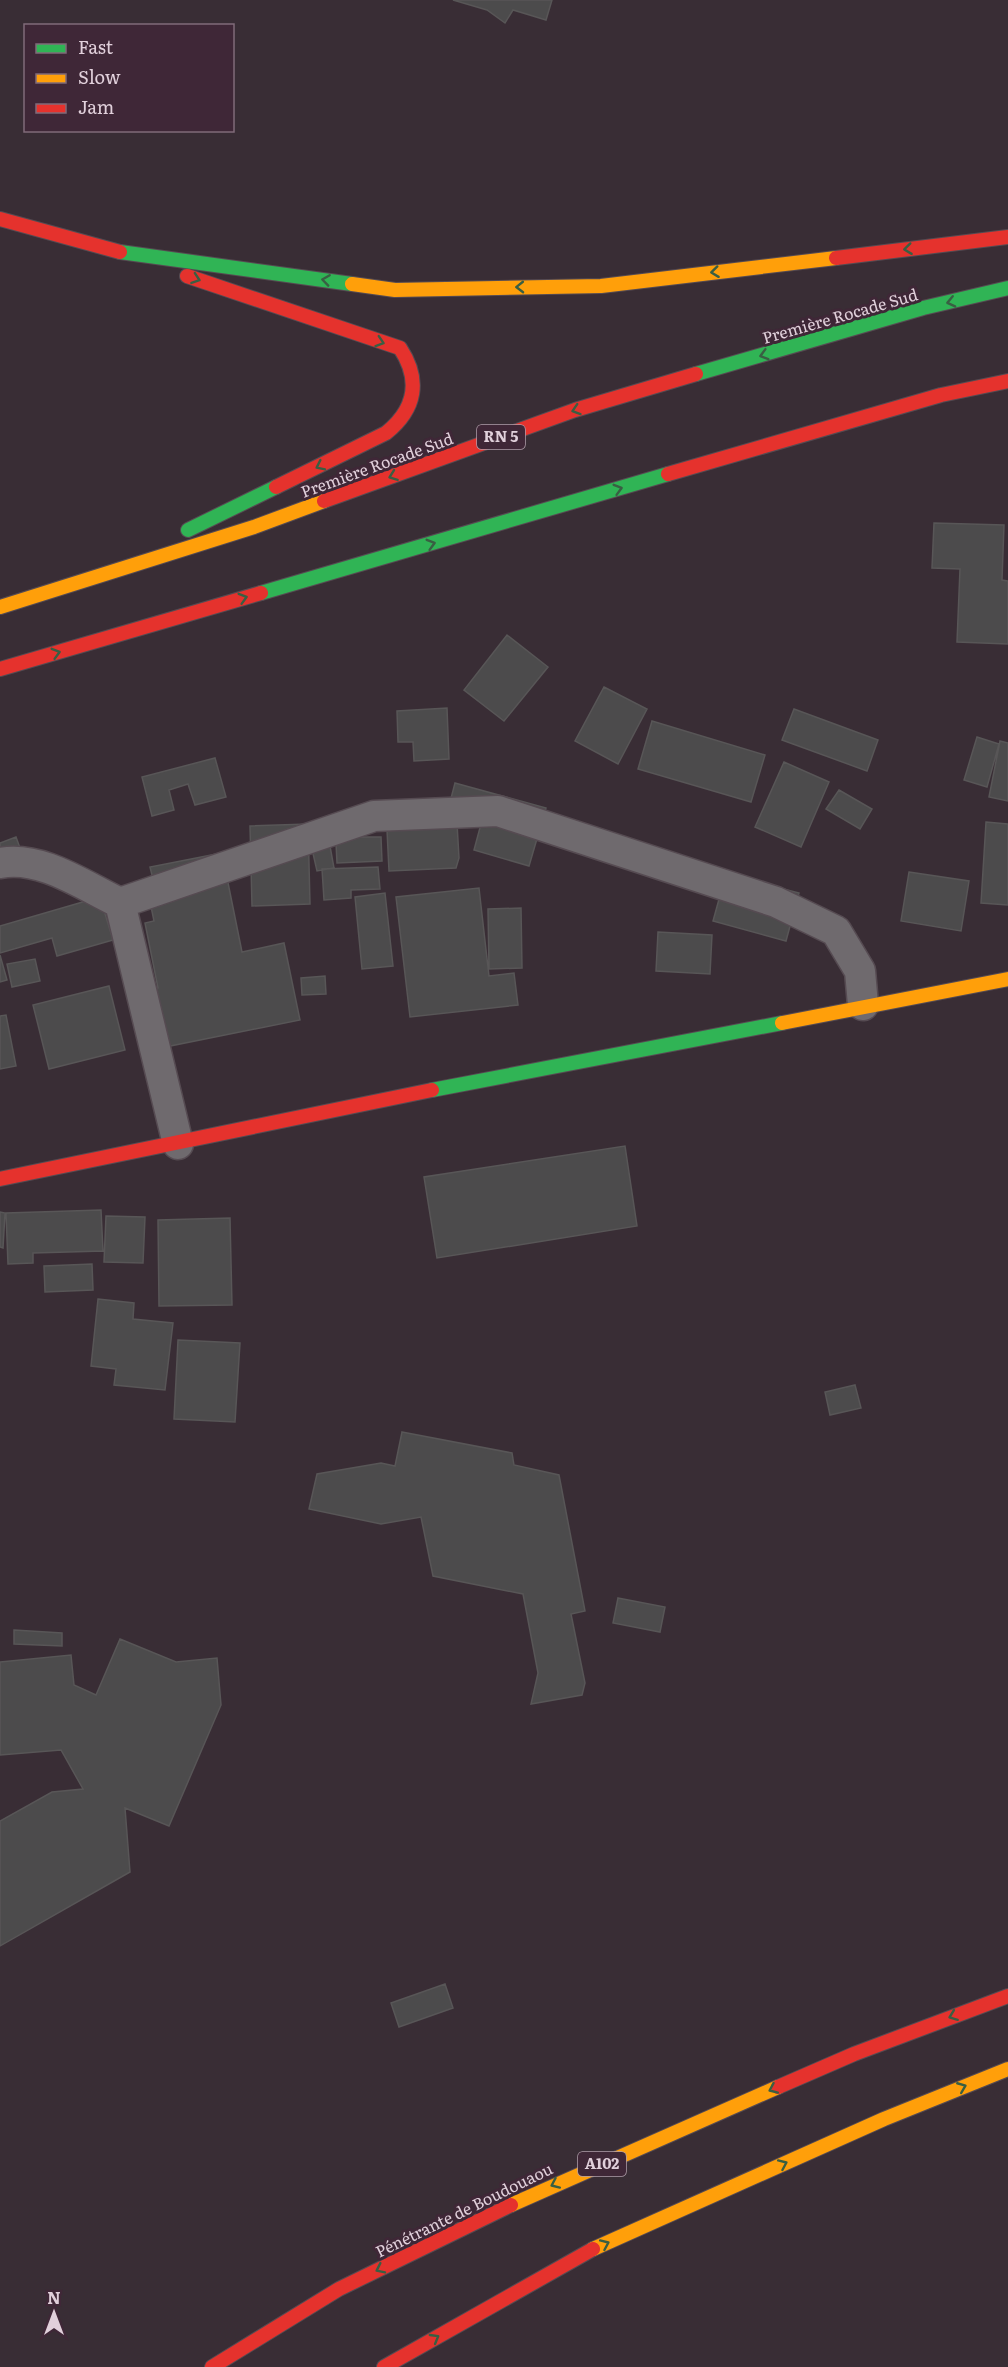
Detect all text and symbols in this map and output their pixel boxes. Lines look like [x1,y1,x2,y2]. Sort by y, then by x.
legend [24,24,234,132]
text: Fast [78,33,114,60]
text: Slow [78,63,121,90]
text: Jam [78,93,114,120]
one-way arrow [904,242,913,255]
one-way arrow [710,265,719,278]
one-way arrow [190,271,200,284]
one-way arrow [321,275,331,287]
one-way arrow [516,281,525,293]
street label: Première Rocade Sud [759,281,920,349]
one-way arrow [946,294,956,307]
one-way arrow [374,334,385,347]
one-way arrow [759,348,769,360]
one-way arrow [571,403,582,415]
street label: Première Rocade Sud [297,425,456,503]
road number: RN 5 [477,425,525,449]
one-way arrow [316,458,327,470]
one-way arrow [388,469,399,482]
one-way arrow [612,484,623,496]
one-way arrow [425,539,435,551]
one-way arrow [237,593,248,605]
one-way arrow [50,648,61,660]
one-way arrow [948,2009,959,2022]
one-way arrow [768,2082,779,2094]
one-way arrow [956,2082,967,2094]
road number: A102 [578,2152,626,2176]
street label: Pénétrante de Boudouaou [371,2156,556,2263]
one-way arrow [777,2159,788,2171]
one-way arrow [551,2177,562,2189]
one-way arrow [599,2239,610,2251]
one-way arrow [375,2262,386,2273]
north arrow [24,2283,84,2343]
text: N [47,2285,61,2309]
one-way arrow [429,2334,439,2345]

